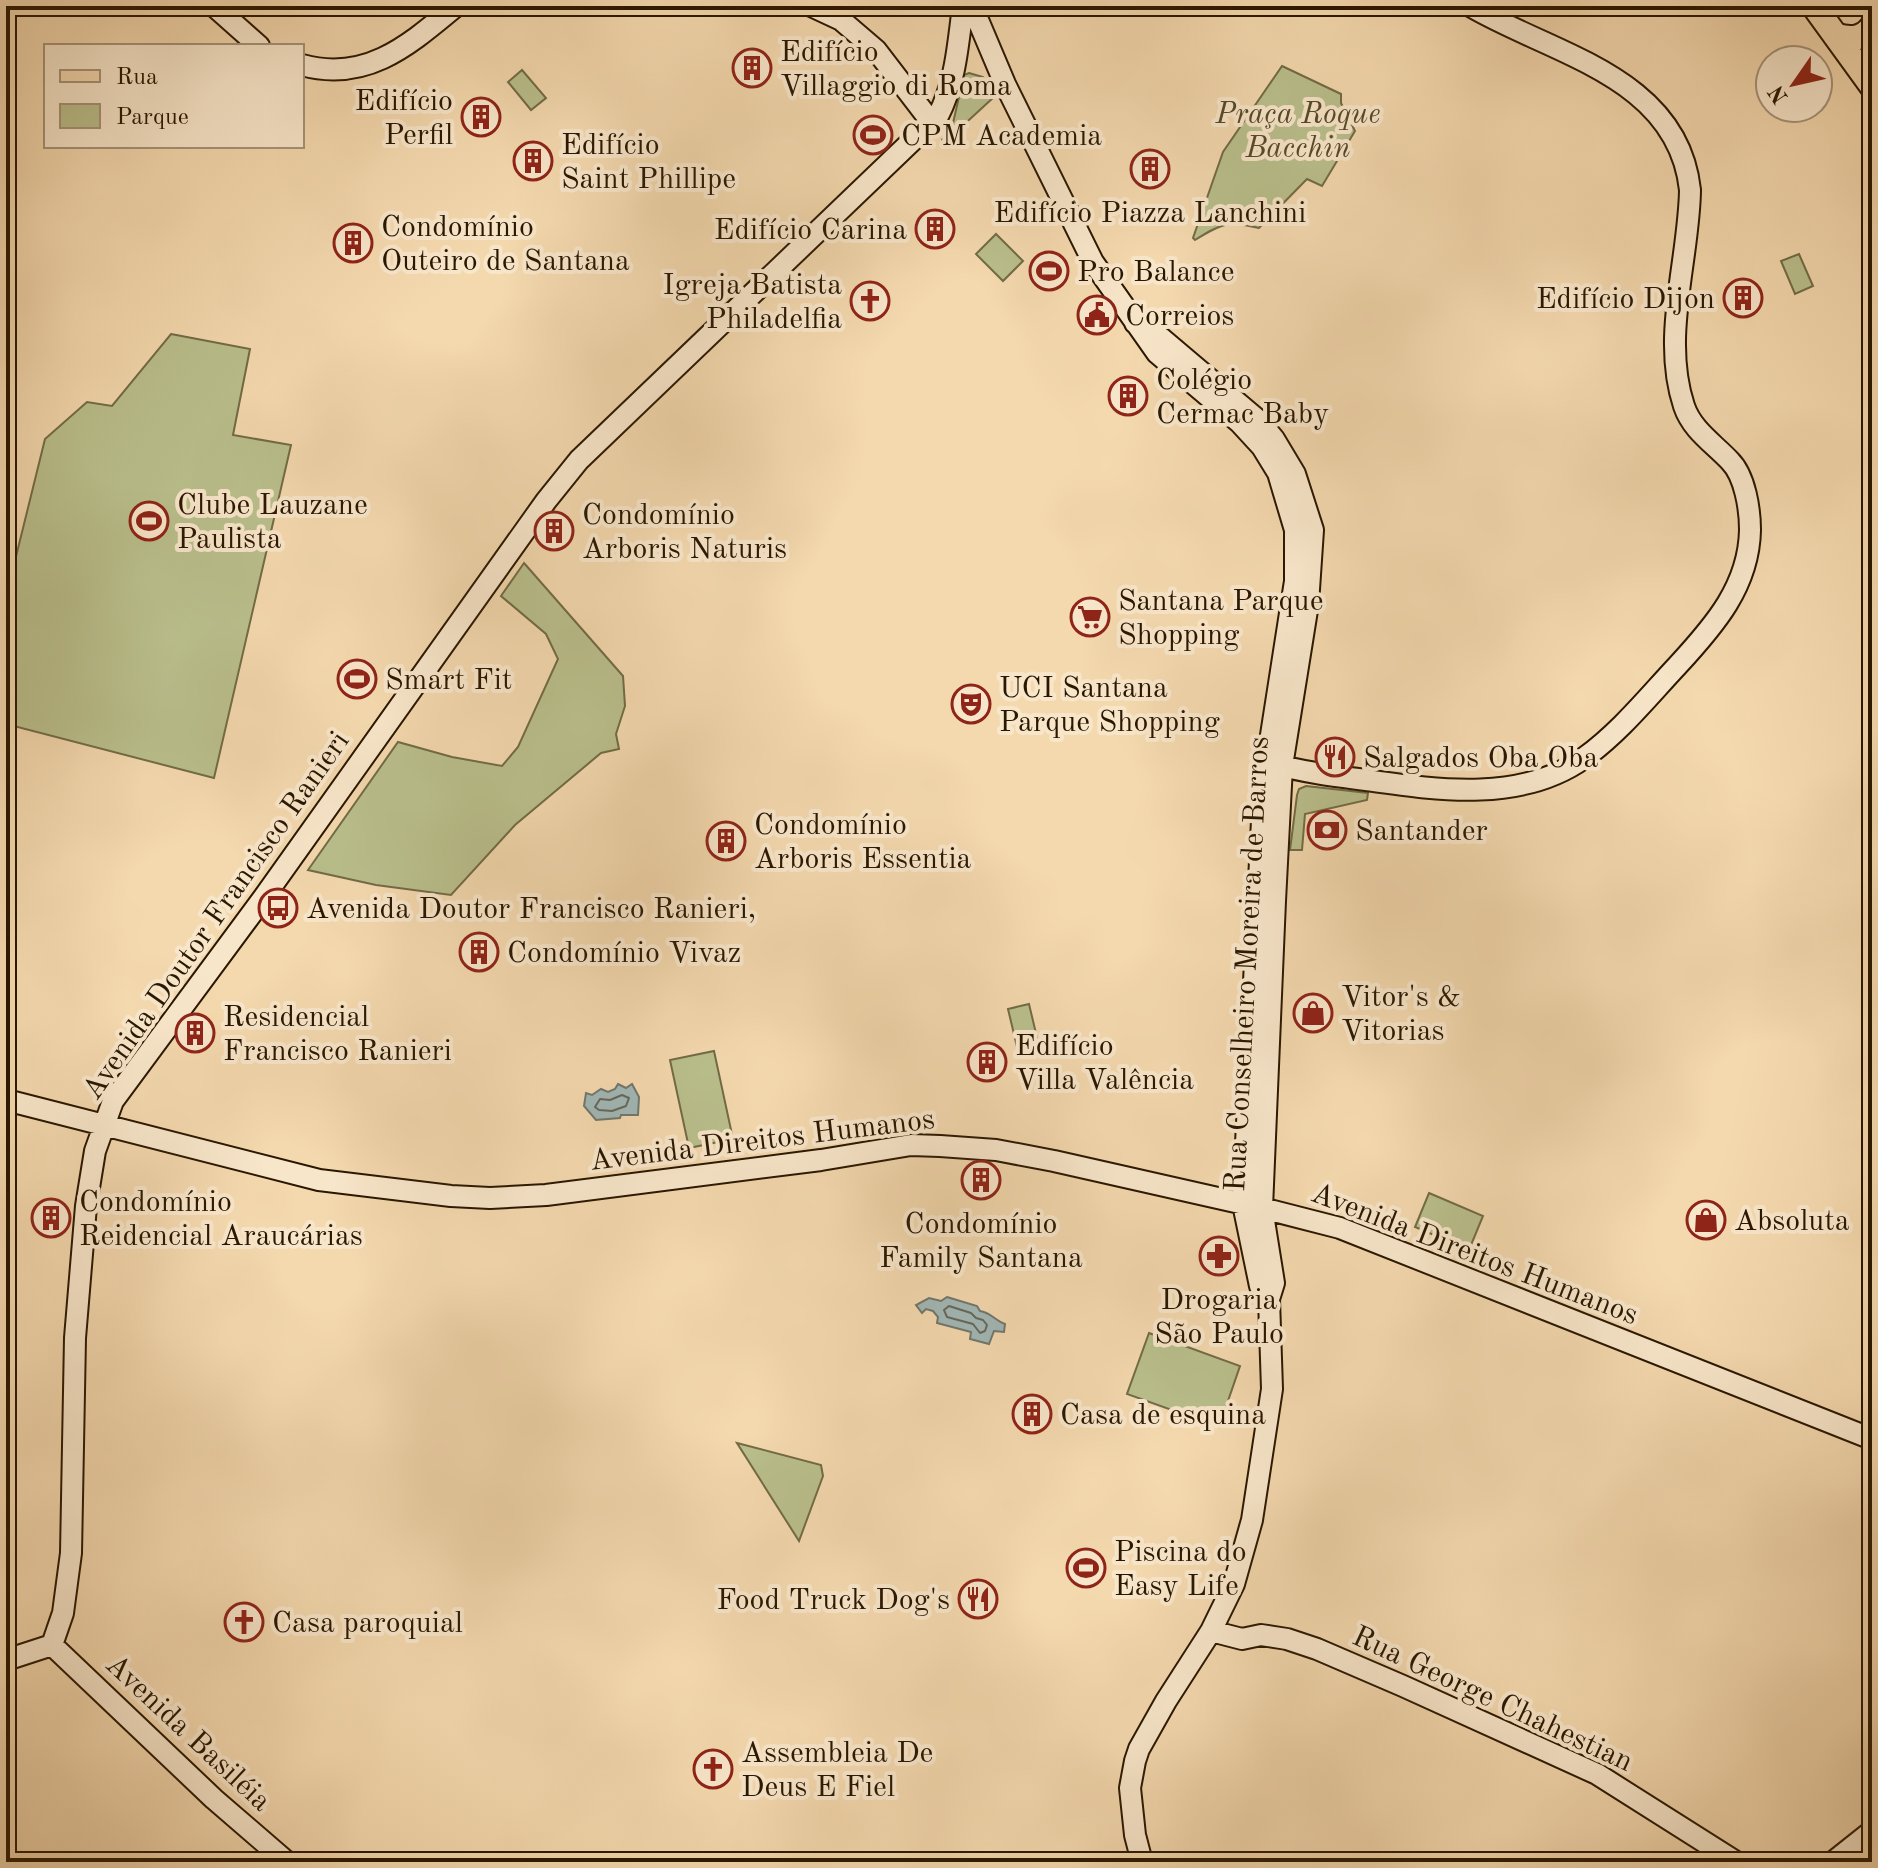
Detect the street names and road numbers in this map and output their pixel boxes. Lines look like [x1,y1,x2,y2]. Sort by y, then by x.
street label: Avenida Doutor Francisco Ranieri [78,727,356,1106]
street label: Rua Conselheiro Moreira de Barros [1221,736,1275,1193]
street label: Avenida Direitos Humanos [588,1105,936,1177]
street label: Avenida Direitos Humanos [1307,1179,1642,1331]
street label: Rua George Chahestian [1347,1622,1637,1778]
street label: Avenida Basiléia [99,1650,276,1817]

